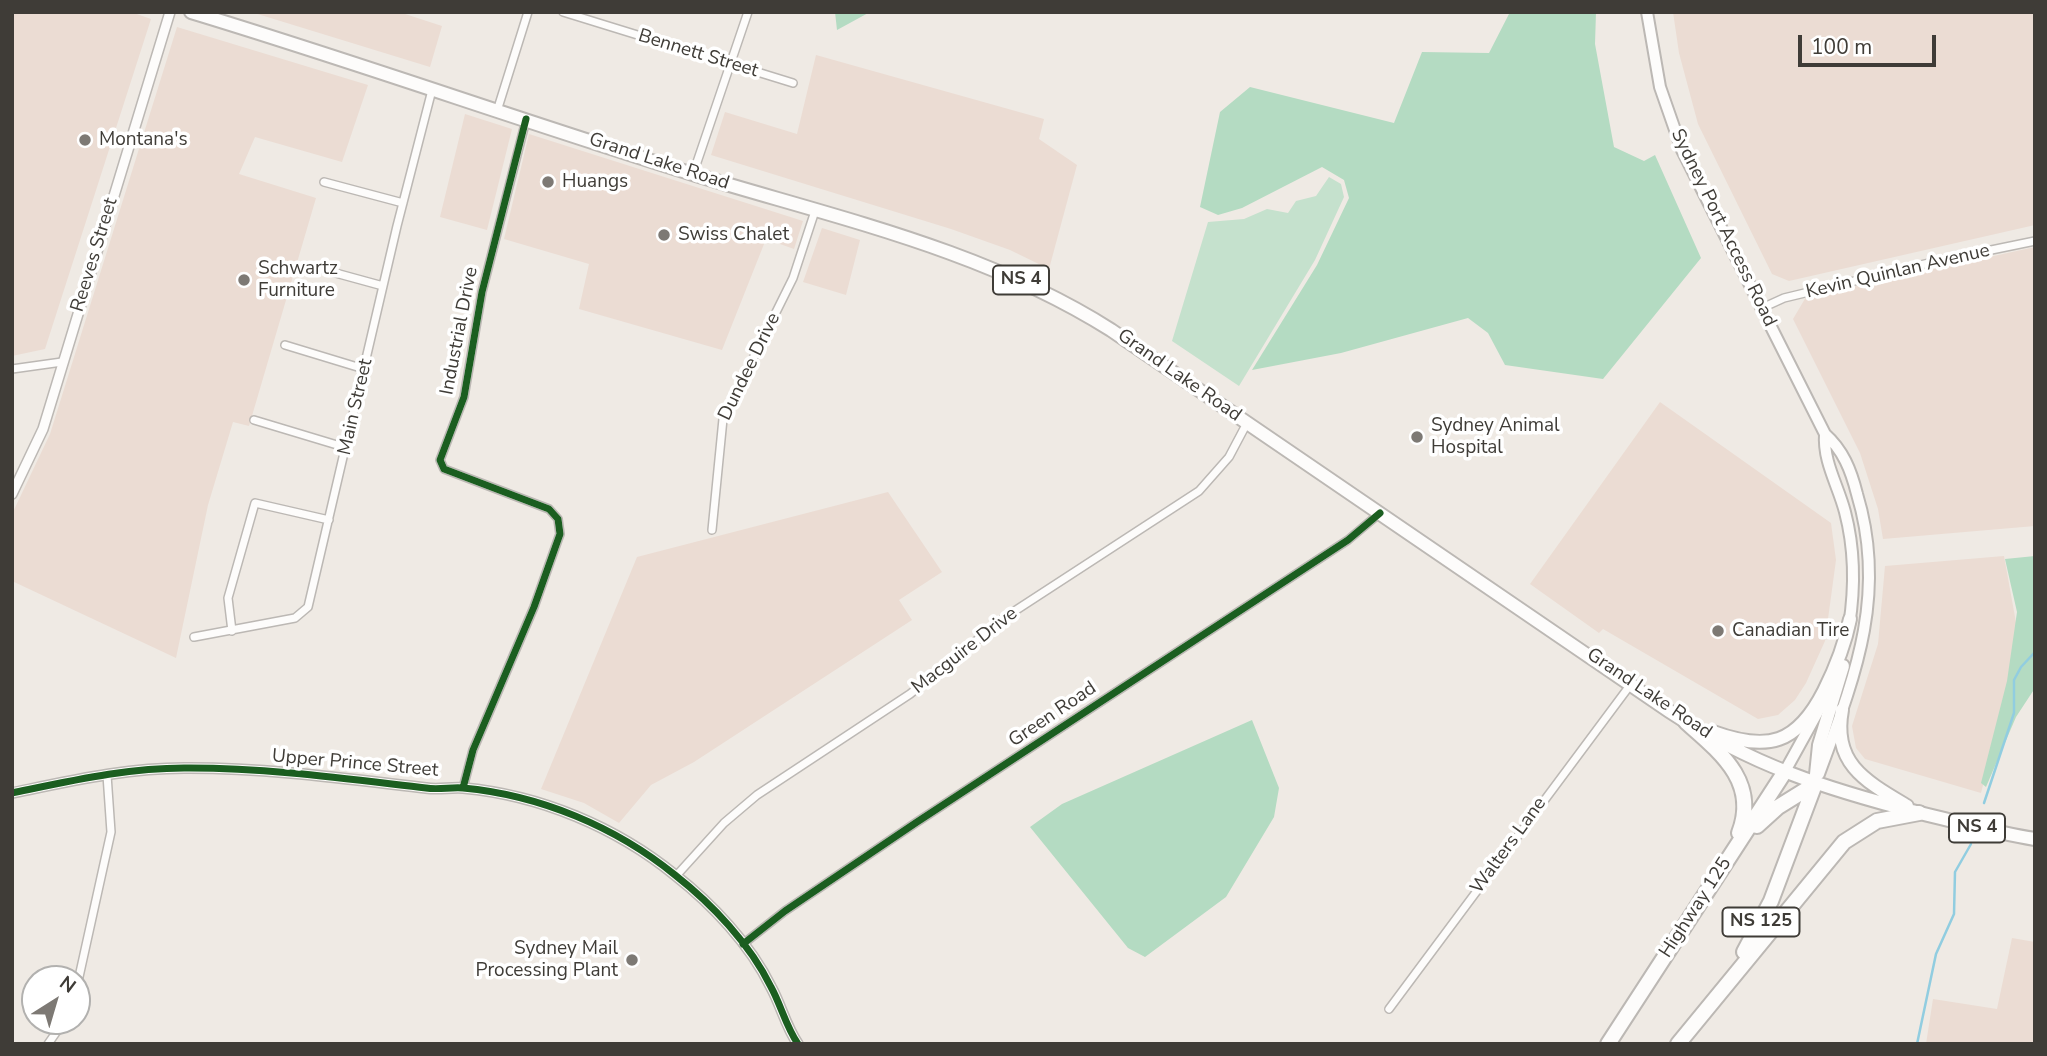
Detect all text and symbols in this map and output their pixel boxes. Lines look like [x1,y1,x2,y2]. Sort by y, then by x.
scale bar [1802,21,1940,65]
street label: Bennett Street [635,25,761,83]
text: 100 m [1811,33,1872,61]
street label: Sydney Port Access Road [1665,125,1781,331]
place label: Montana's [99,129,188,151]
street label: Grand Lake Road [586,129,732,195]
marker: Montana's [77,132,93,148]
place label: Huangs [562,171,628,193]
marker: Huangs [540,174,556,190]
street label: Reeves Street [67,195,123,315]
place label: Swiss Chalet [678,224,789,246]
marker: Swiss Chalet [656,227,672,243]
street label: Kevin Quinlan Avenue [1804,240,1992,304]
place label: Schwartz Furniture [258,258,338,302]
street label: Industrial Drive [436,265,484,397]
road number: NS 4 [993,266,1049,294]
marker: Schwartz Furniture [236,272,252,288]
street label: Dundee Drive [714,310,786,424]
street label: Grand Lake Road [1113,325,1245,427]
street label: Main Street [334,357,378,457]
place label: Sydney Animal Hospital [1431,415,1560,459]
marker: Sydney Animal Hospital [1409,429,1425,445]
street label: Macguire Drive [908,603,1022,699]
place label: Canadian Tire [1732,620,1849,642]
marker: Canadian Tire [1710,623,1726,639]
street label: Grand Lake Road [1582,644,1716,744]
street label: Green Road [1005,677,1101,753]
street label: Upper Prince Street [271,745,439,783]
street label: Walters Lane [1466,793,1552,899]
road number: NS 4 [1949,814,2005,842]
street label: Highway 125 [1655,853,1737,963]
road number: NS 125 [1722,908,1800,937]
place label: Sydney Mail Processing Plant [476,938,618,982]
marker: Sydney Mail Processing Plant [624,952,640,968]
north arrow [21,965,91,1035]
text: N [54,970,81,999]

